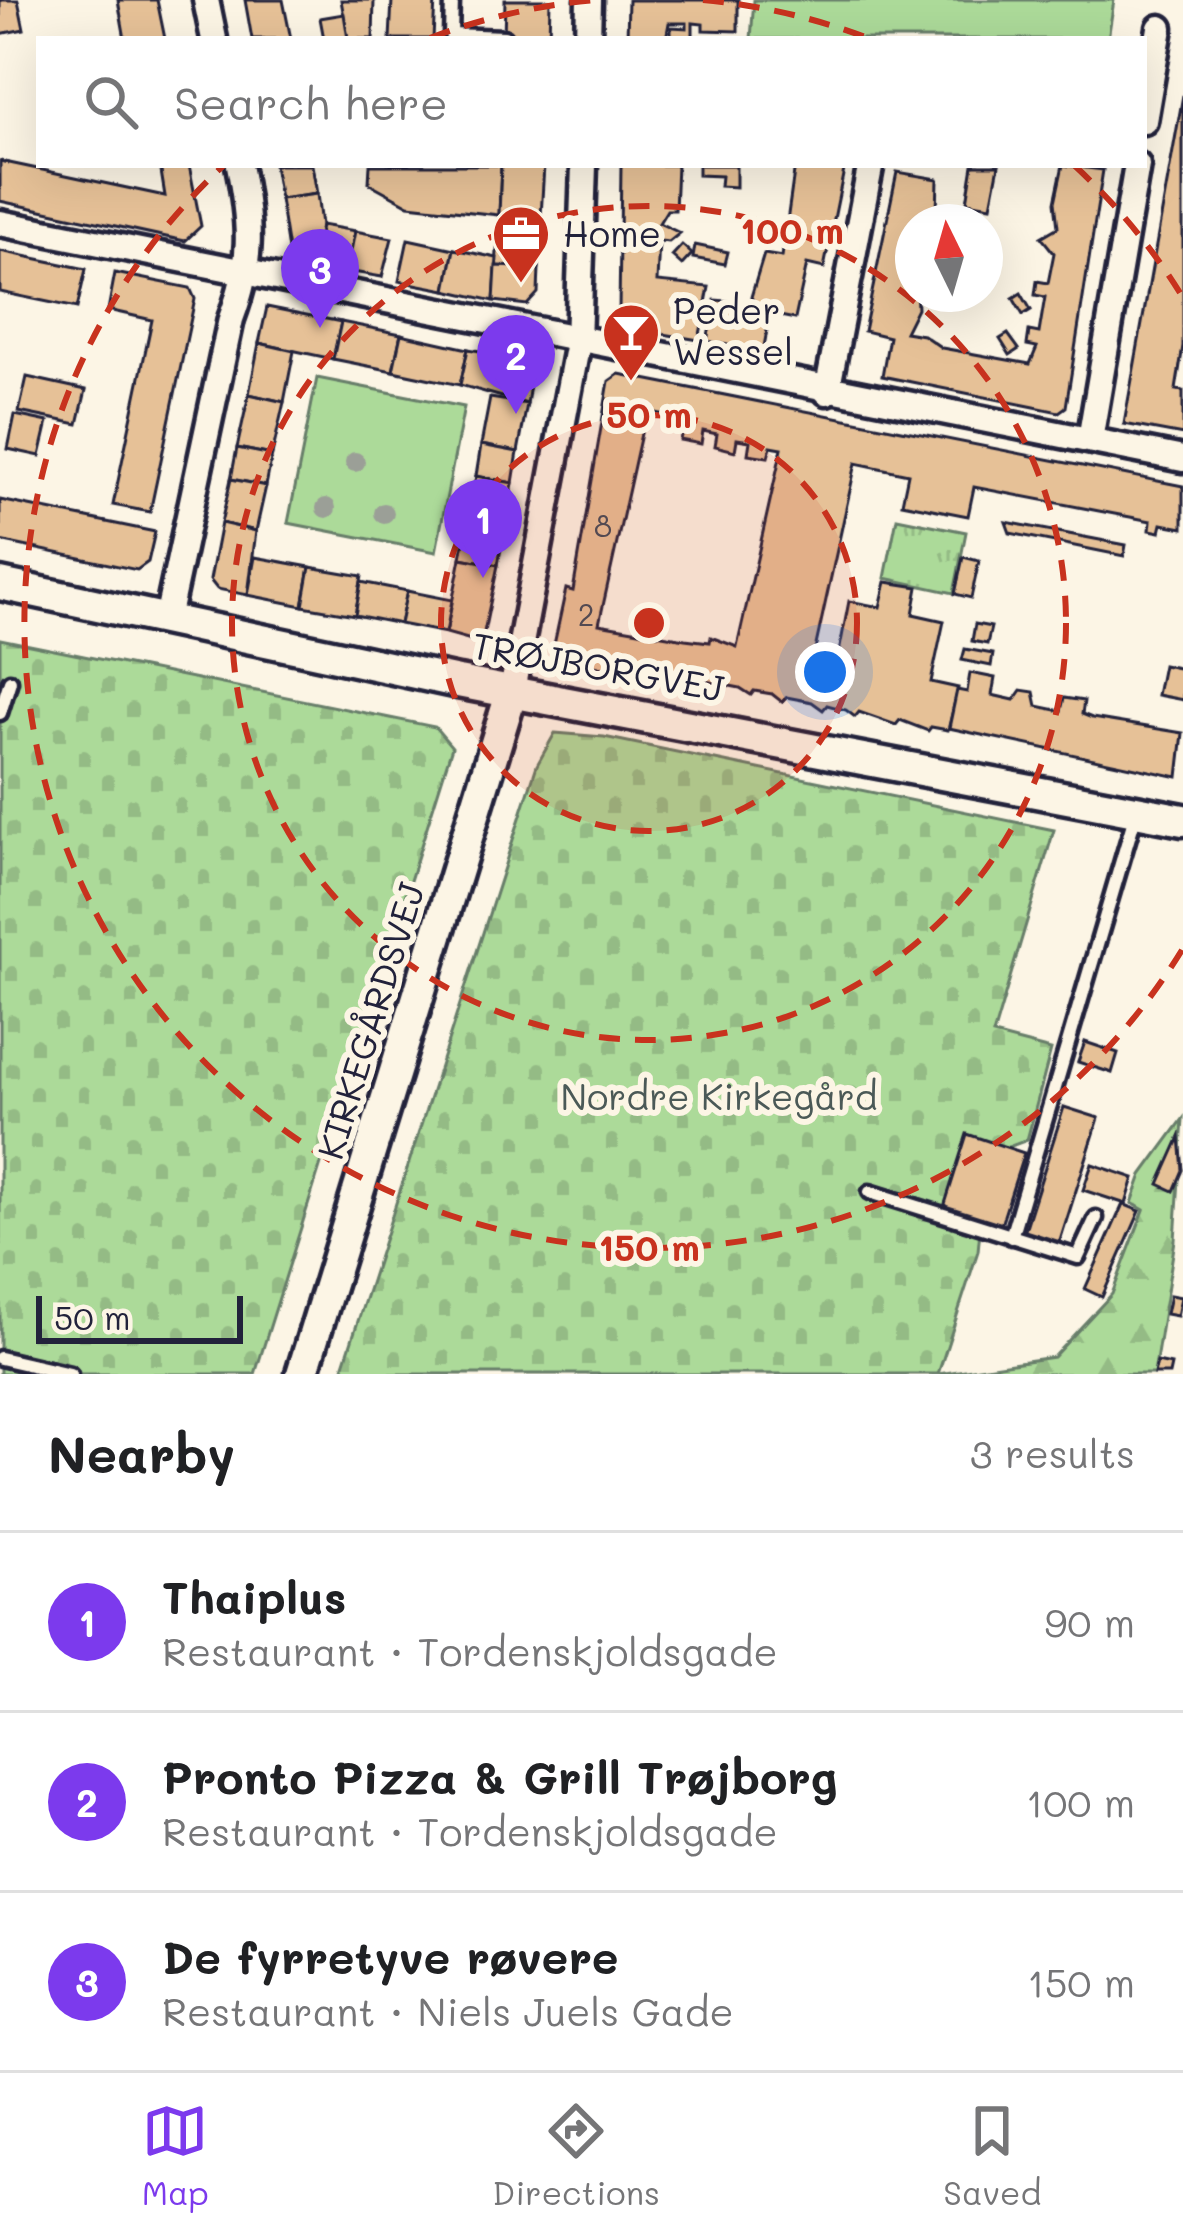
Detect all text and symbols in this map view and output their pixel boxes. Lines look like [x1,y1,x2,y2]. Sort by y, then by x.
search box [36,36,1147,168]
icon: search [78,69,144,135]
text: Search here [174,73,448,131]
office icon: Home [490,203,552,285]
north arrow [895,204,1003,312]
text: 100 m [740,206,844,253]
place label: Home [563,209,661,256]
pin: 3 [281,229,359,328]
place label: Peder Wessel [673,286,793,374]
bar icon: Peder Wessel [600,301,662,383]
pin: 2 [477,315,555,414]
text: 50 m [606,390,692,437]
pin: 1 [444,479,522,578]
house number: 8 [594,505,612,545]
house number: 2 [578,594,594,634]
centre of rings [628,602,670,644]
street label: TRØJBORGVEJ [469,620,728,711]
your location [795,642,855,702]
street label: KIRKEGÅRDSVEJ [305,877,434,1164]
park label: Nordre Kirkegård [560,1072,878,1119]
text: 150 m [598,1223,700,1270]
scale bar [36,1290,243,1343]
text: 50 m [54,1295,130,1338]
text: Nearby [48,1419,235,1486]
text: 3 results [970,1427,1135,1478]
text: Thaiplus [162,1567,347,1625]
text: 1 [78,1596,96,1647]
text: 90 m [1044,1596,1135,1647]
text: Restaurant · Tordenskjoldsgade [162,1625,778,1676]
text: Pronto Pizza & Grill Trøjborg [162,1747,838,1805]
text: 2 [76,1776,98,1827]
text: 100 m [1026,1776,1135,1827]
text: Restaurant · Tordenskjoldsgade [162,1805,778,1856]
text: De fyrretyve røvere [162,1927,619,1985]
text: 3 [75,1956,99,2007]
text: 150 m [1027,1956,1135,2007]
text: Restaurant · Niels Juels Gade [162,1985,734,2036]
tab: Map [142,2098,209,2213]
tab: Directions [492,2098,660,2213]
tab: Saved [943,2098,1041,2213]

